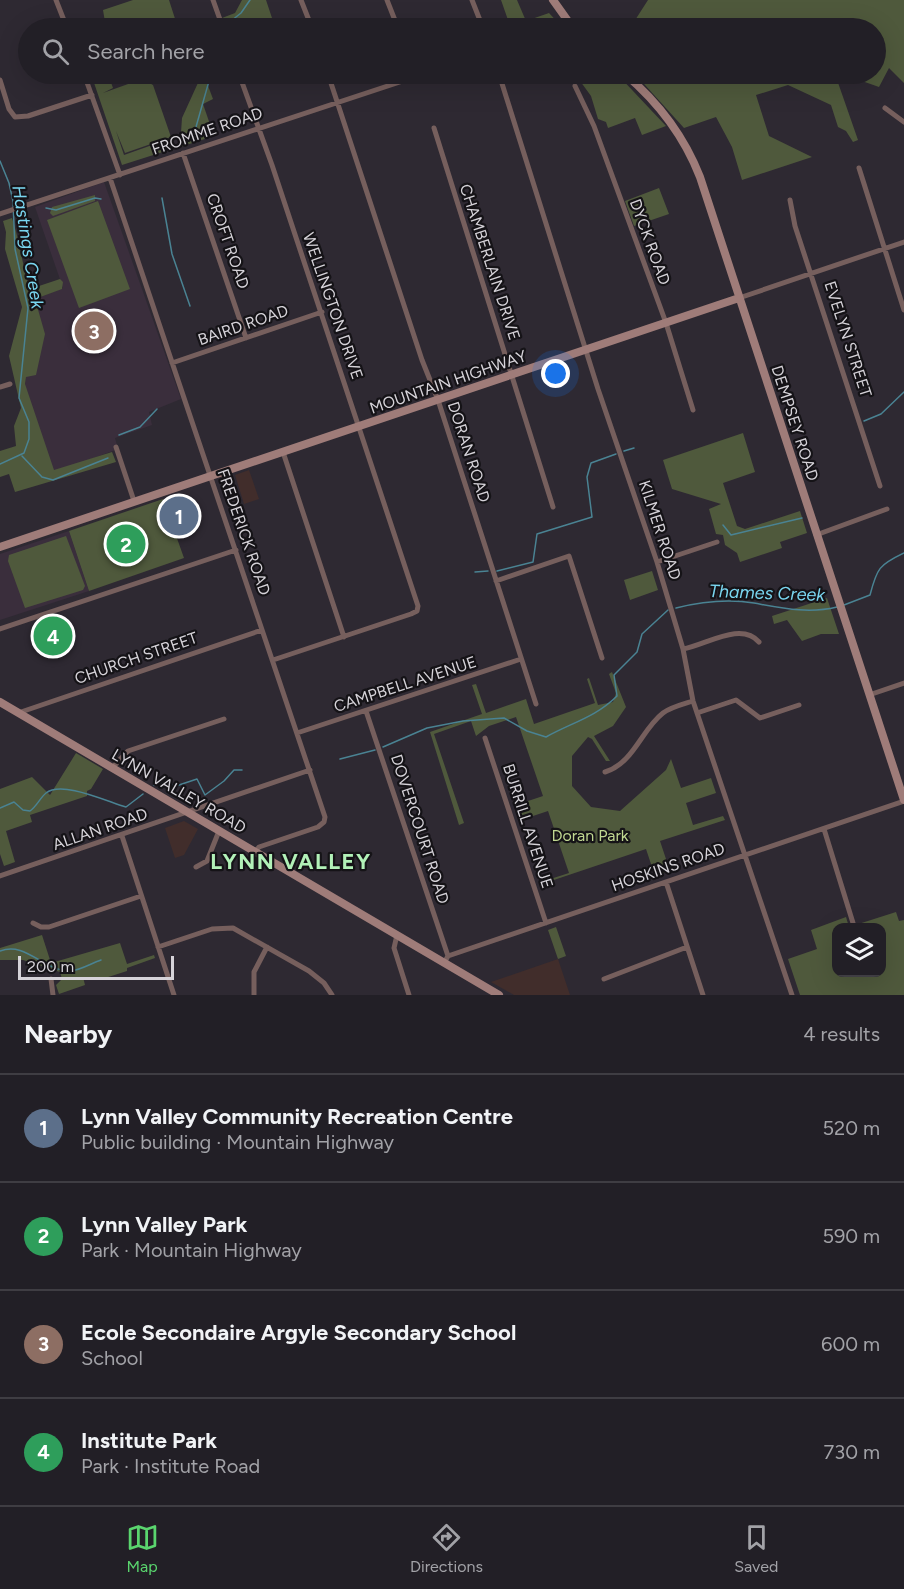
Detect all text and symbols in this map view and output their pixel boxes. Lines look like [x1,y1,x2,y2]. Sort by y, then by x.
search box [18,18,886,84]
icon: search [39,35,72,68]
text: Search here [87,38,205,65]
street label: FROMME ROAD [149,103,265,159]
street label: CHAMBERLAIN DRIVE [456,182,524,342]
water label: Hastings Creek [7,184,49,312]
street label: CROFT ROAD [203,191,253,291]
street label: DYCK ROAD [626,196,674,288]
street label: WELLINGTON DRIVE [299,230,367,382]
street label: EVELYN STREET [820,279,876,399]
street label: BAIRD ROAD [195,301,291,349]
pin: 3 [74,308,113,354]
street label: MOUNTAIN HIGHWAY [367,346,529,418]
your location [541,359,570,388]
street label: DEMPSEY ROAD [767,363,823,483]
street label: DORAN ROAD [444,399,494,505]
street label: FREDERICK ROAD [213,466,275,598]
street label: KILMER ROAD [635,478,685,582]
pin: 1 [160,494,198,538]
pin: 2 [106,522,146,566]
water label: Thames Creek [709,580,827,606]
pin: 4 [34,614,72,658]
street label: CHURCH STREET [72,628,200,688]
street label: CAMPBELL AVENUE [331,652,479,716]
street label: LYNN VALLEY ROAD [109,745,249,837]
street label: DOVERCOURT ROAD [387,752,453,906]
street label: BURRILL AVENUE [499,761,557,891]
street label: ALLAN ROAD [50,804,150,854]
park label: Doran Park [551,826,629,845]
street label: HOSKINS ROAD [609,839,727,895]
district label: LYNN VALLEY [210,848,372,875]
map controls [832,923,886,977]
button: layers [832,923,886,977]
scale bar [18,953,174,980]
text: 200 m [27,957,74,976]
text: Nearby [24,1018,112,1050]
text: 4 results [803,1022,880,1046]
text: Lynn Valley Community Recreation Centre [81,1103,513,1130]
text: 1 [39,1116,48,1140]
text: 520 m [823,1116,880,1140]
text: Public building · Mountain Highway [81,1130,394,1154]
text: Lynn Valley Park [81,1211,247,1238]
text: 2 [38,1224,49,1248]
text: 590 m [822,1224,880,1248]
text: Park · Mountain Highway [81,1238,302,1262]
text: Ecole Secondaire Argyle Secondary School [81,1319,516,1346]
text: 3 [38,1332,49,1356]
text: 600 m [821,1332,880,1356]
text: School [81,1346,143,1370]
text: Institute Park [81,1427,217,1454]
text: 4 [37,1440,50,1464]
text: 730 m [824,1440,880,1464]
text: Park · Institute Road [81,1454,260,1478]
tab: Map [126,1521,159,1576]
tab: Directions [410,1521,483,1576]
tab: Saved [734,1521,778,1576]

